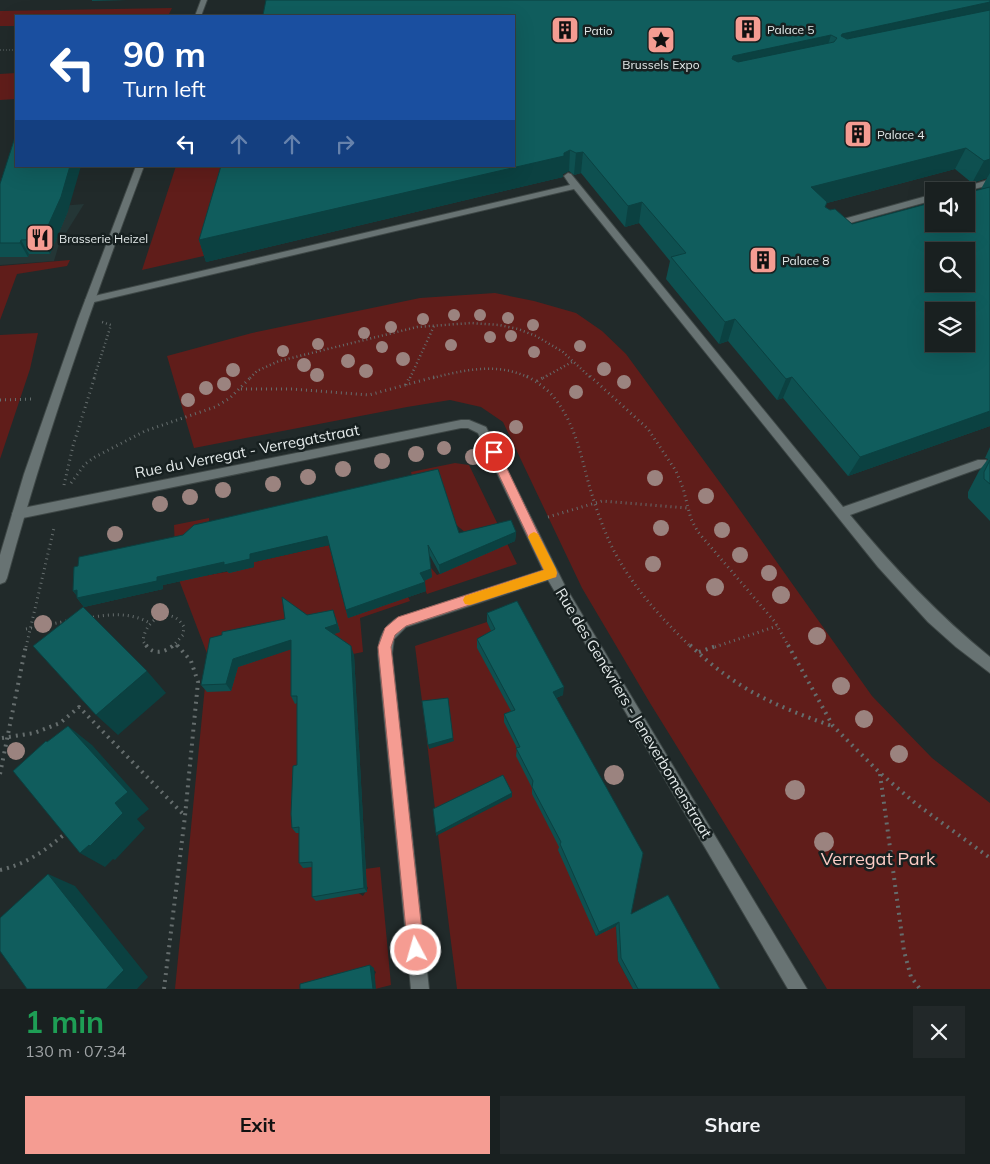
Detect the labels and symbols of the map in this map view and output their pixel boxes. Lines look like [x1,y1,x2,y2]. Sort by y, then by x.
building icon: Palace 5 [733,14,763,44]
building icon: Patio [550,15,580,45]
place label: Palace 5 [767,22,814,37]
place label: Patio [584,23,613,38]
place icon: Brussels Expo [646,25,676,55]
place label: Brussels Expo [622,57,700,72]
building icon: Palace 4 [843,119,873,149]
place label: Palace 4 [877,127,924,142]
restaurant icon: Brasserie Heizel [25,223,55,253]
place label: Brasserie Heizel [59,231,148,246]
building icon: Palace 8 [748,245,778,275]
place label: Palace 8 [782,253,829,268]
street label: Rue du Verregat - Verregatstraat [133,420,361,482]
pin [473,431,515,473]
street label: Rue des Genévriers - Jeneverbomenstraat [552,585,716,841]
park label: Verregat Park [821,847,936,870]
position arrow [389,923,441,975]

